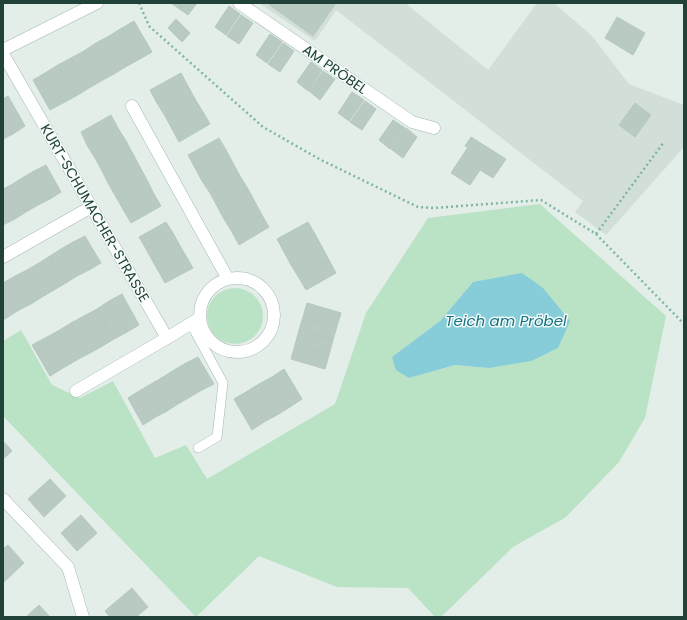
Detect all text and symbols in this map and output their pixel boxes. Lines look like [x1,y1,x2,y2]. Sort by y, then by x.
street label: AM PRÖBEL [299,39,371,99]
street label: KURT-SCHUMACHER-STRASSE [36,120,154,306]
water label: Teich am Pröbel [445,310,567,331]

